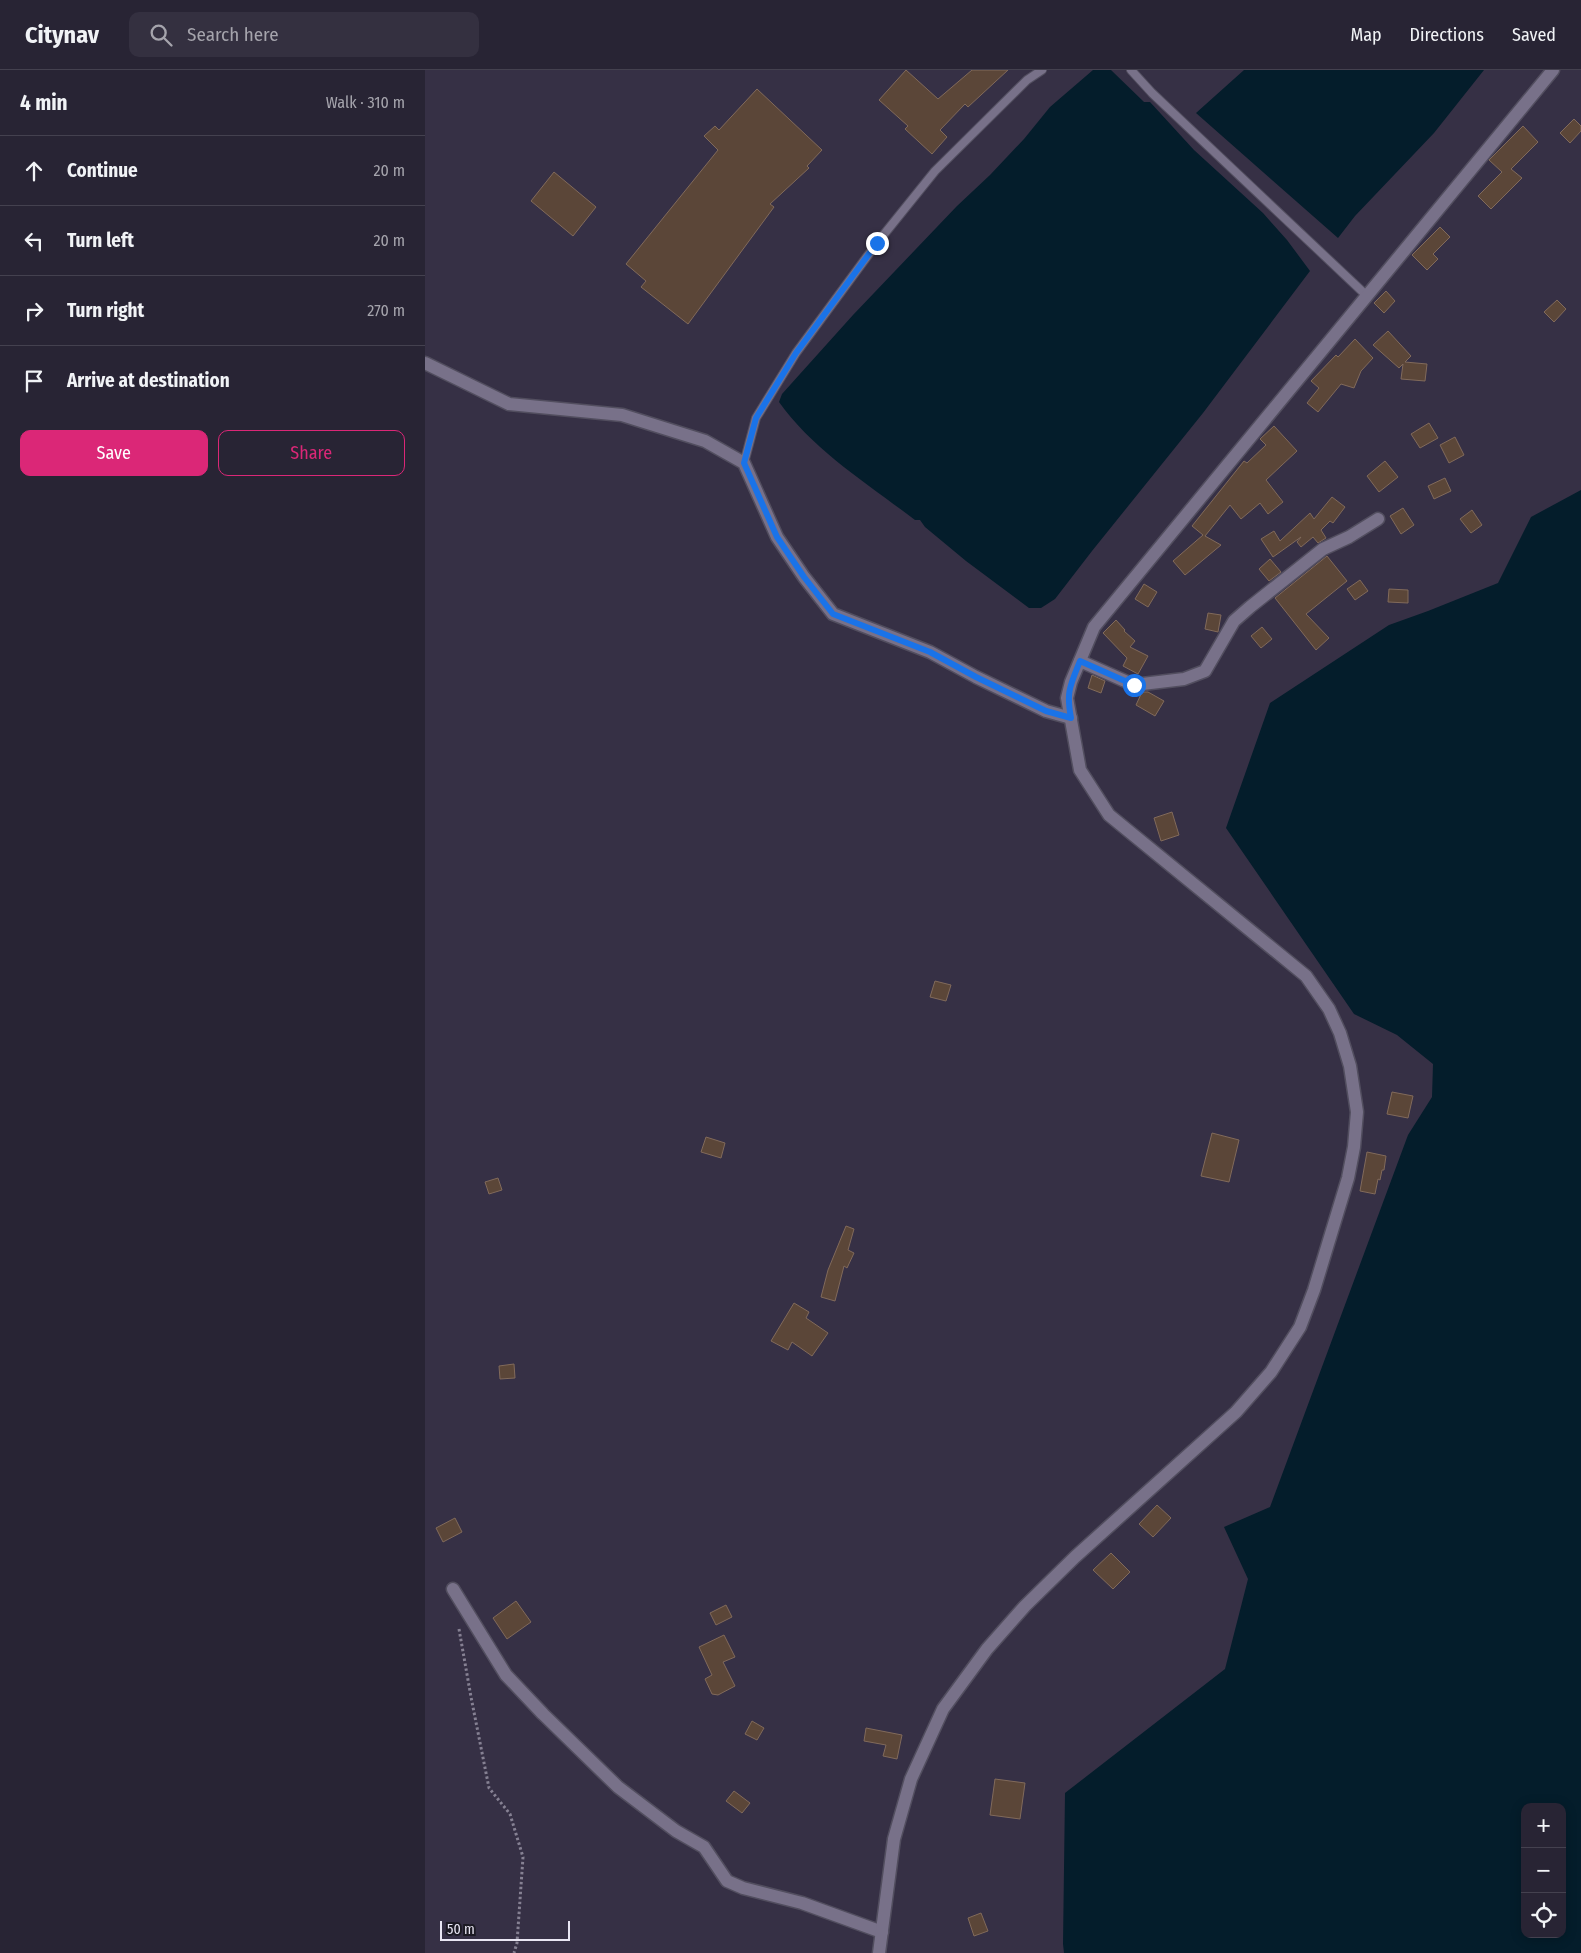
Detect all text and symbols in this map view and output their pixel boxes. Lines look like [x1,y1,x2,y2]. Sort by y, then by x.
search box [129,12,479,57]
text: Citynav [25,21,99,49]
icon: search [147,21,175,49]
text: Search here [187,23,279,46]
text: Map [1350,24,1382,46]
text: Directions [1410,24,1484,46]
text: Saved [1512,24,1556,46]
text: 4 min [20,90,68,116]
text: Walk · 310 m [326,93,405,112]
icon: ahead [20,157,48,185]
text: Continue [67,159,138,182]
text: 20 m [374,161,405,180]
icon: left [20,227,48,255]
text: Turn left [67,229,134,252]
text: 20 m [374,231,405,250]
route end [866,232,889,255]
icon: right [20,297,48,325]
text: Turn right [67,299,144,322]
text: 270 m [367,301,405,320]
icon: arrive [20,367,48,395]
text: Arrive at destination [67,369,230,392]
button: Save [20,430,208,476]
button: Share [218,430,405,476]
route start [1123,674,1146,697]
map controls [1521,1803,1566,1938]
button: + [1521,1803,1566,1848]
button: − [1521,1848,1566,1893]
button: locate [1521,1893,1566,1938]
scale bar [440,1918,570,1941]
text: 50 m [447,1921,475,1938]

